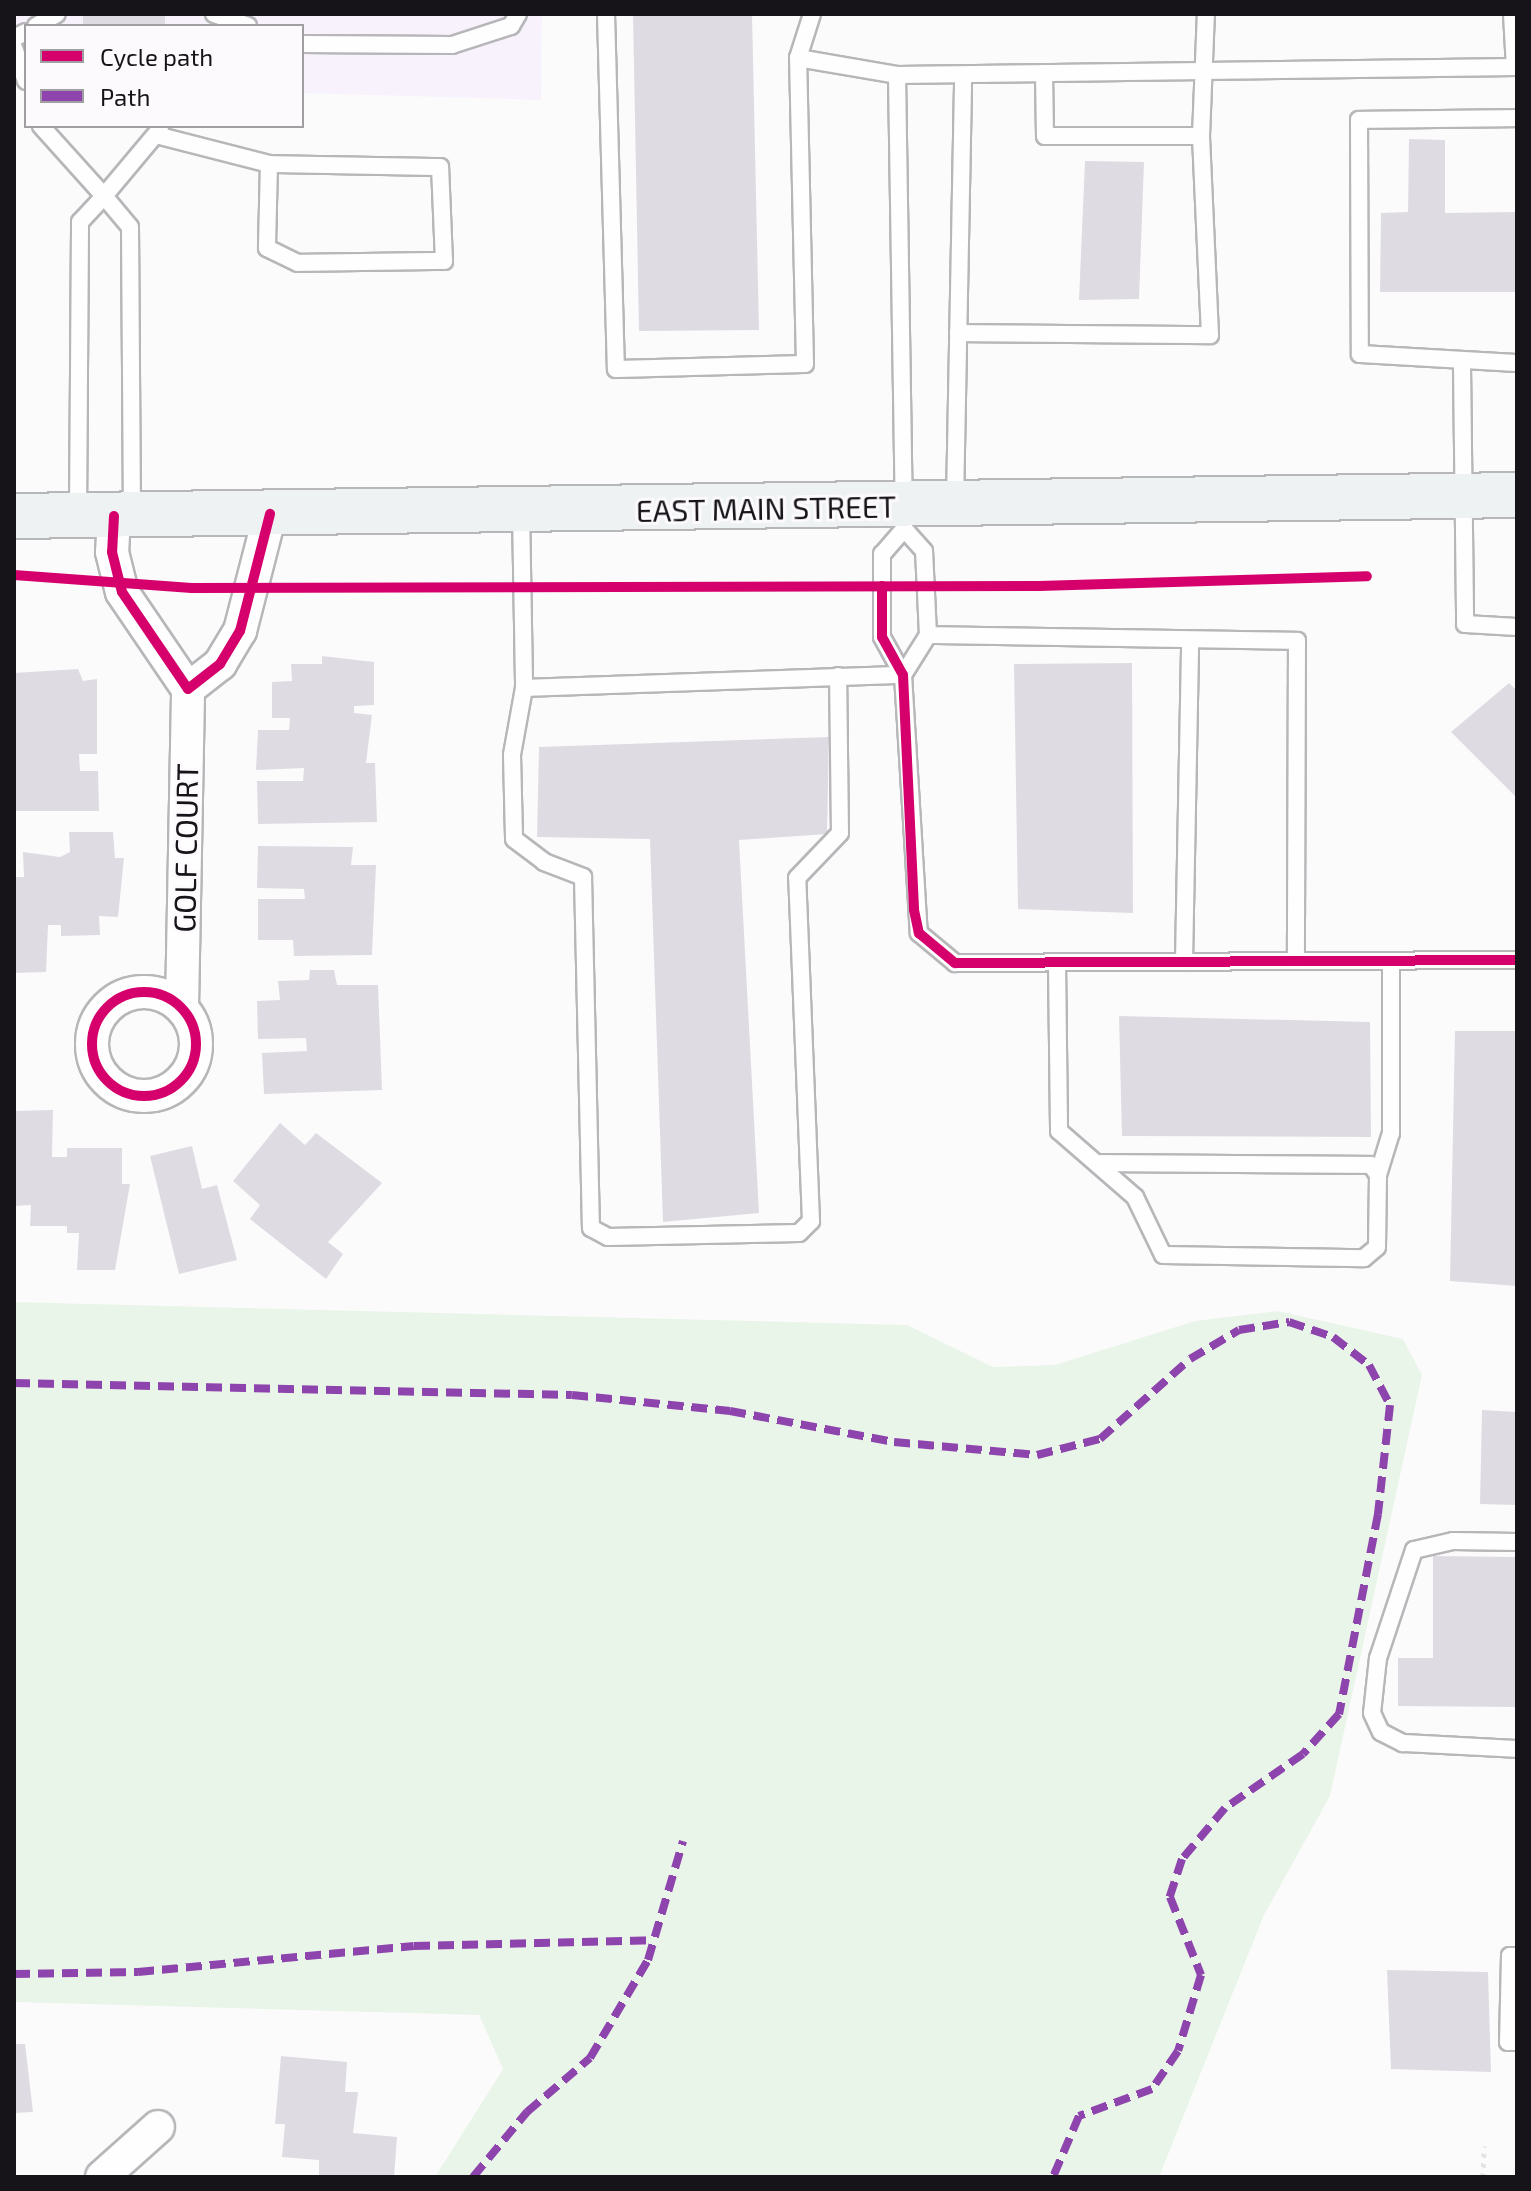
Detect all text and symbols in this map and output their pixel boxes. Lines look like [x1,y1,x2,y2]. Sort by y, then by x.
legend [24,24,304,128]
text: Cycle path [100,42,213,71]
text: Path [100,82,150,111]
street label: EAST MAIN STREET [635,488,897,528]
street label: GOLF COURT [166,763,204,933]

